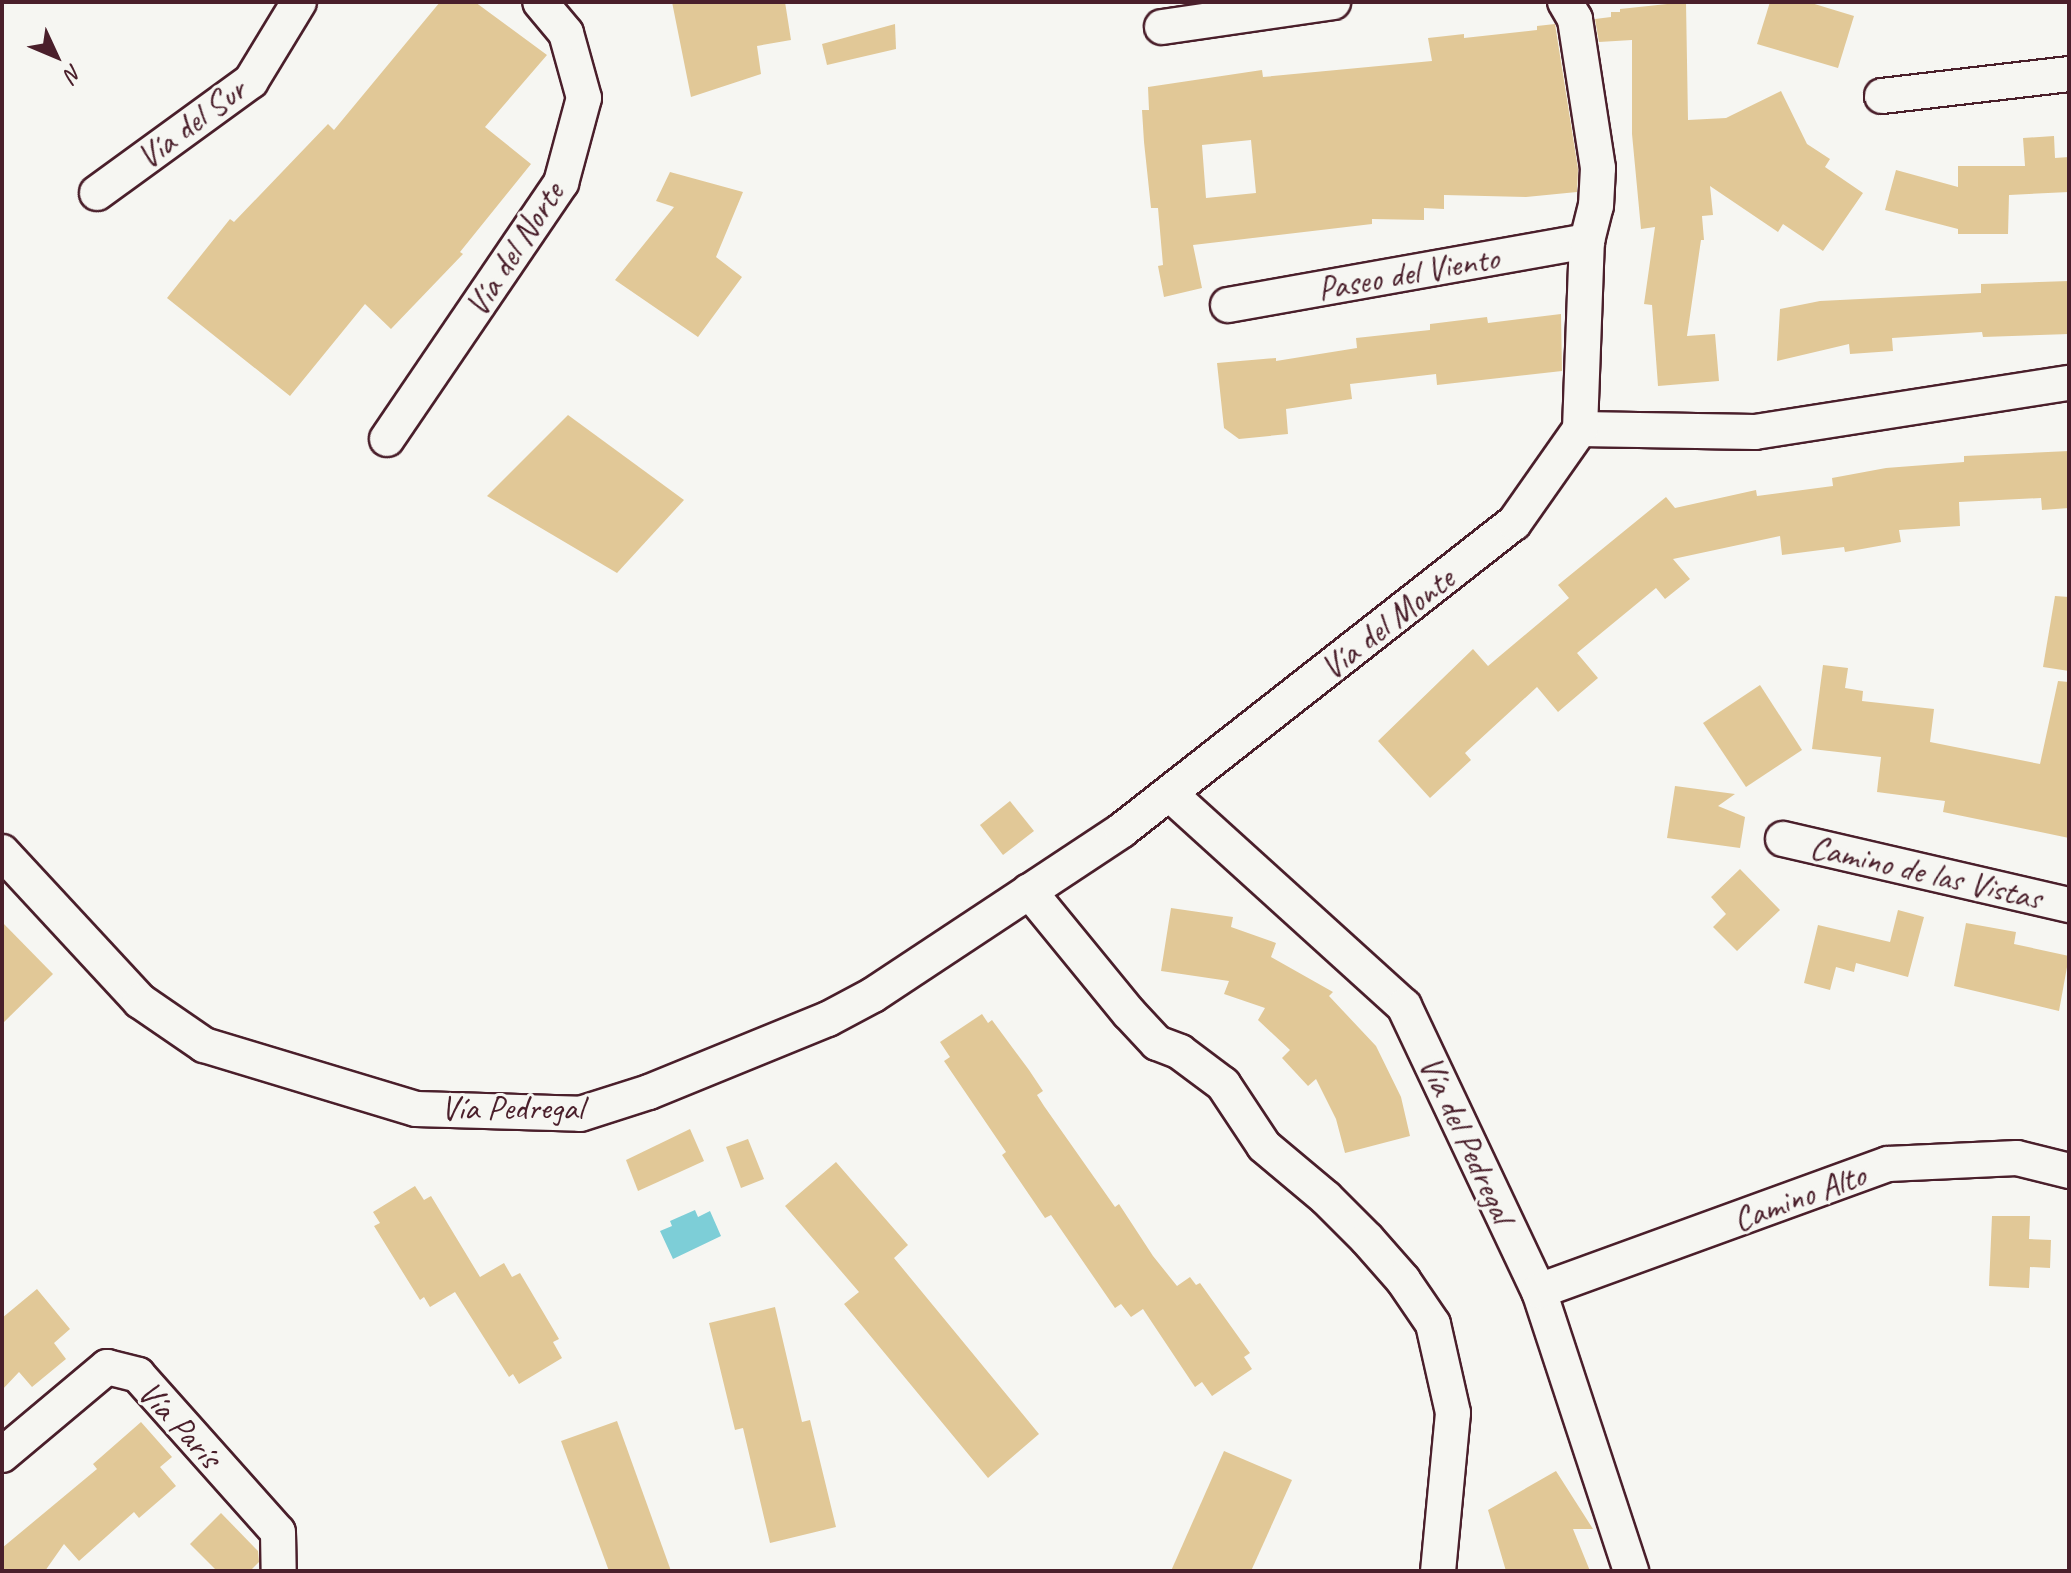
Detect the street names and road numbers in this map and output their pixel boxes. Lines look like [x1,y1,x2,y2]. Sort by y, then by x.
street label: Vía del Sur [129,69,253,177]
street label: Vía del Norte [456,174,572,324]
street label: Paseo del Viento [1314,237,1502,309]
street label: Vía del Monte [1312,558,1462,688]
street label: Camino de las Vistas [1806,826,2046,918]
street label: Vía del Pedregal [1411,1049,1523,1229]
street label: Vía Pedregal [442,1088,582,1128]
street label: Camino Alto [1727,1154,1871,1240]
street label: Vía París [129,1371,231,1477]

